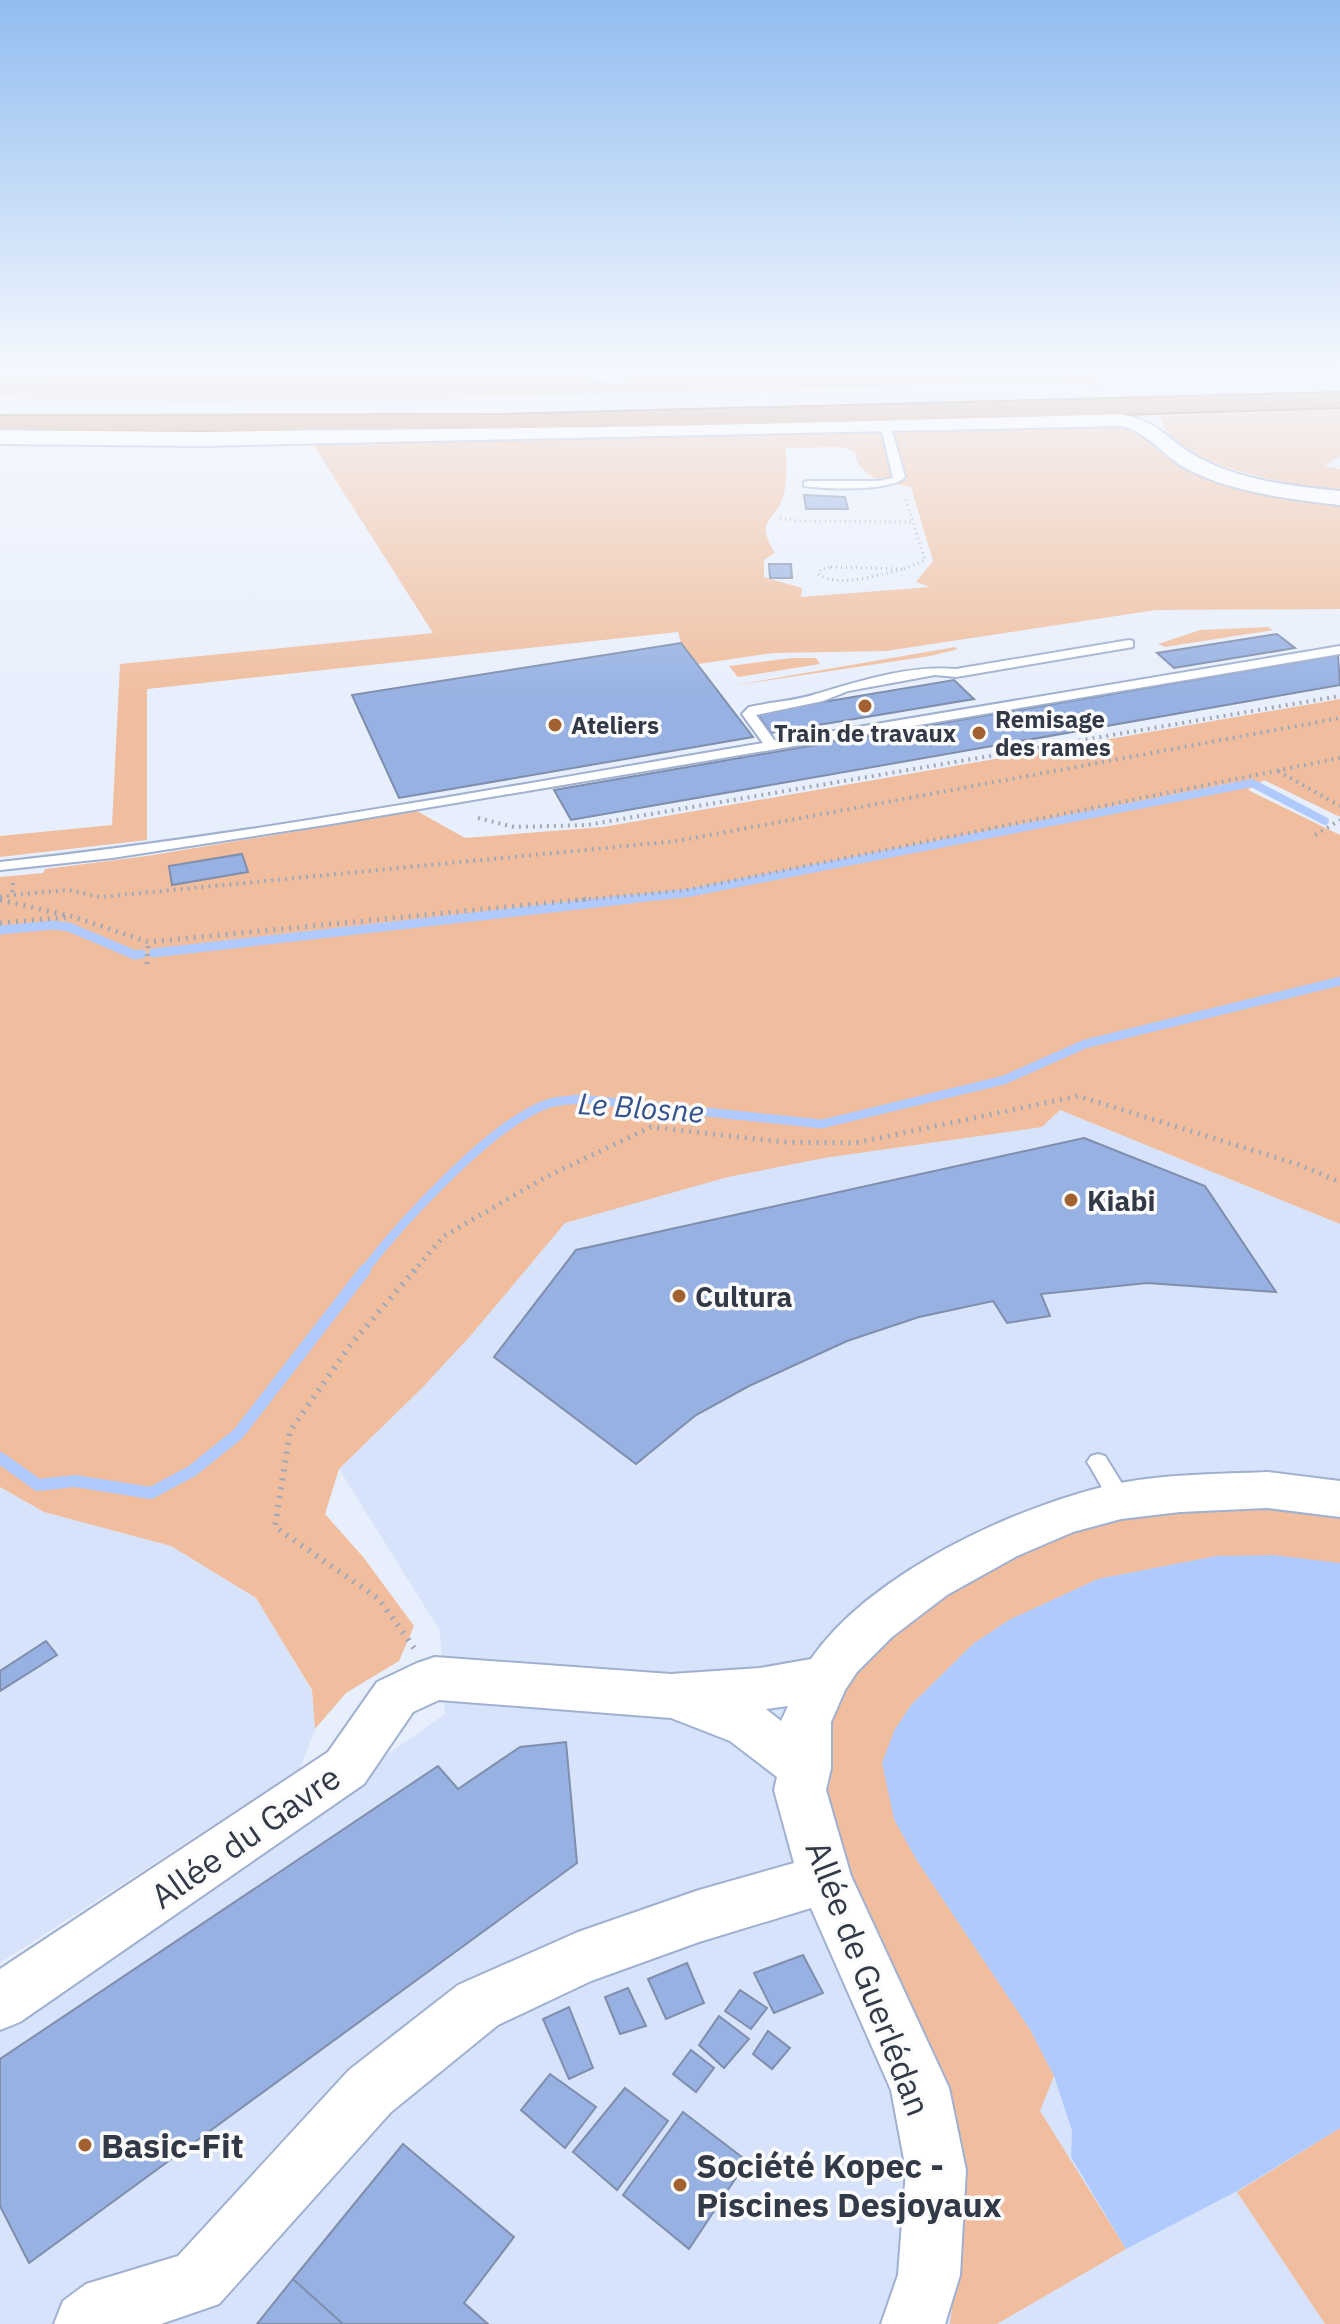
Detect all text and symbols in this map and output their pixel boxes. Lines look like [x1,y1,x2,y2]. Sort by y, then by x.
marker: Train de travaux [856,697,874,715]
place label: Remisage des rames [995,703,1111,763]
place label: Ateliers [571,709,659,741]
marker: Ateliers [546,716,564,734]
place label: Train de travaux [774,717,957,749]
marker: Remisage des rames [970,724,988,742]
water label: Le Blosne [577,1083,705,1131]
place label: Kiabi [1087,1182,1155,1219]
marker: Kiabi [1062,1191,1080,1209]
place label: Cultura [695,1278,793,1315]
marker: Cultura [670,1287,688,1305]
street label: Allée du Gavre [142,1754,348,1918]
street label: Allée de Guerlédan [796,1834,942,2122]
place label: Basic-Fit [101,2123,244,2167]
marker: Basic-Fit [76,2136,94,2154]
place label: Société Kopec - Piscines Desjoyaux [696,2143,1002,2226]
marker: Société Kopec - Piscines Desjoyaux [671,2176,689,2194]

